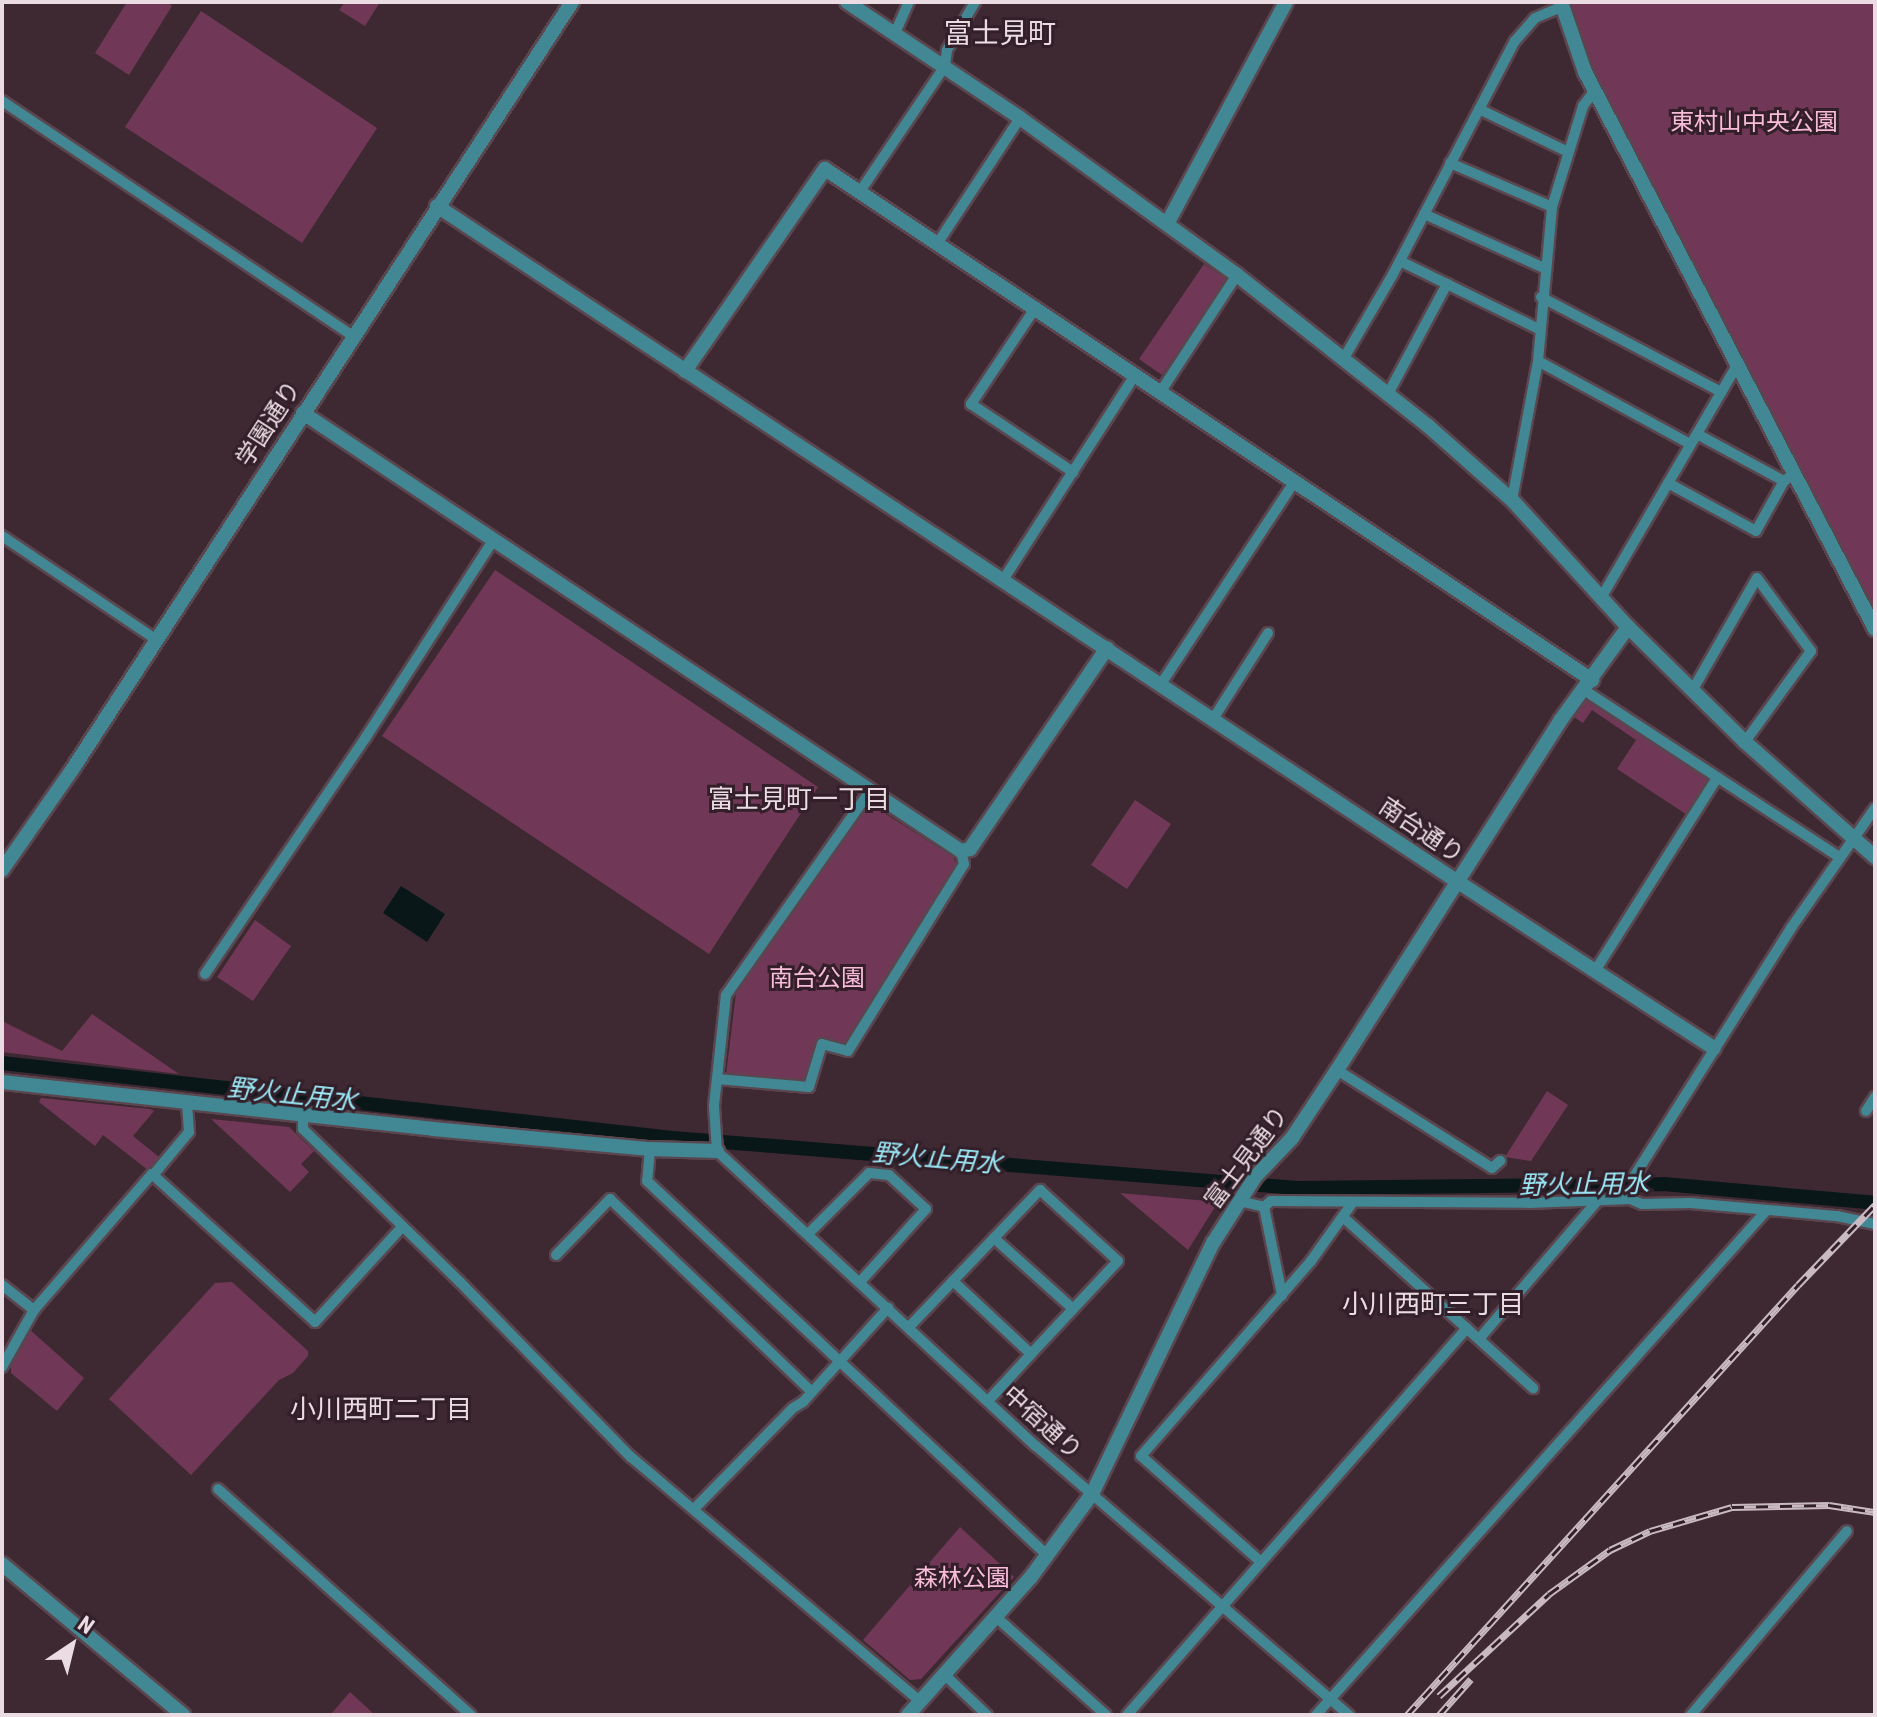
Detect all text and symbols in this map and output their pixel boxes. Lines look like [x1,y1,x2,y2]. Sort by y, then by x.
district label: 富士見町 [944,17,1056,51]
park label: 東村山中央公園 [1670,109,1838,137]
street label: 学園通り [231,376,307,472]
district label: 富士見町一丁目 [708,784,890,816]
street label: 南台通り [1373,792,1469,870]
park label: 南台公園 [769,965,865,993]
water label: 野火止用水 [226,1073,358,1117]
street label: 富士見通り [1199,1101,1295,1215]
water label: 野火止用水 [871,1138,1003,1180]
water label: 野火止用水 [1519,1168,1649,1202]
district label: 小川西町三丁目 [1342,1289,1524,1321]
street label: 中宿通り [997,1380,1087,1466]
district label: 小川西町二丁目 [290,1394,472,1426]
park label: 森林公園 [914,1565,1010,1593]
north arrow [32,1605,112,1685]
text: N [73,1611,99,1639]

